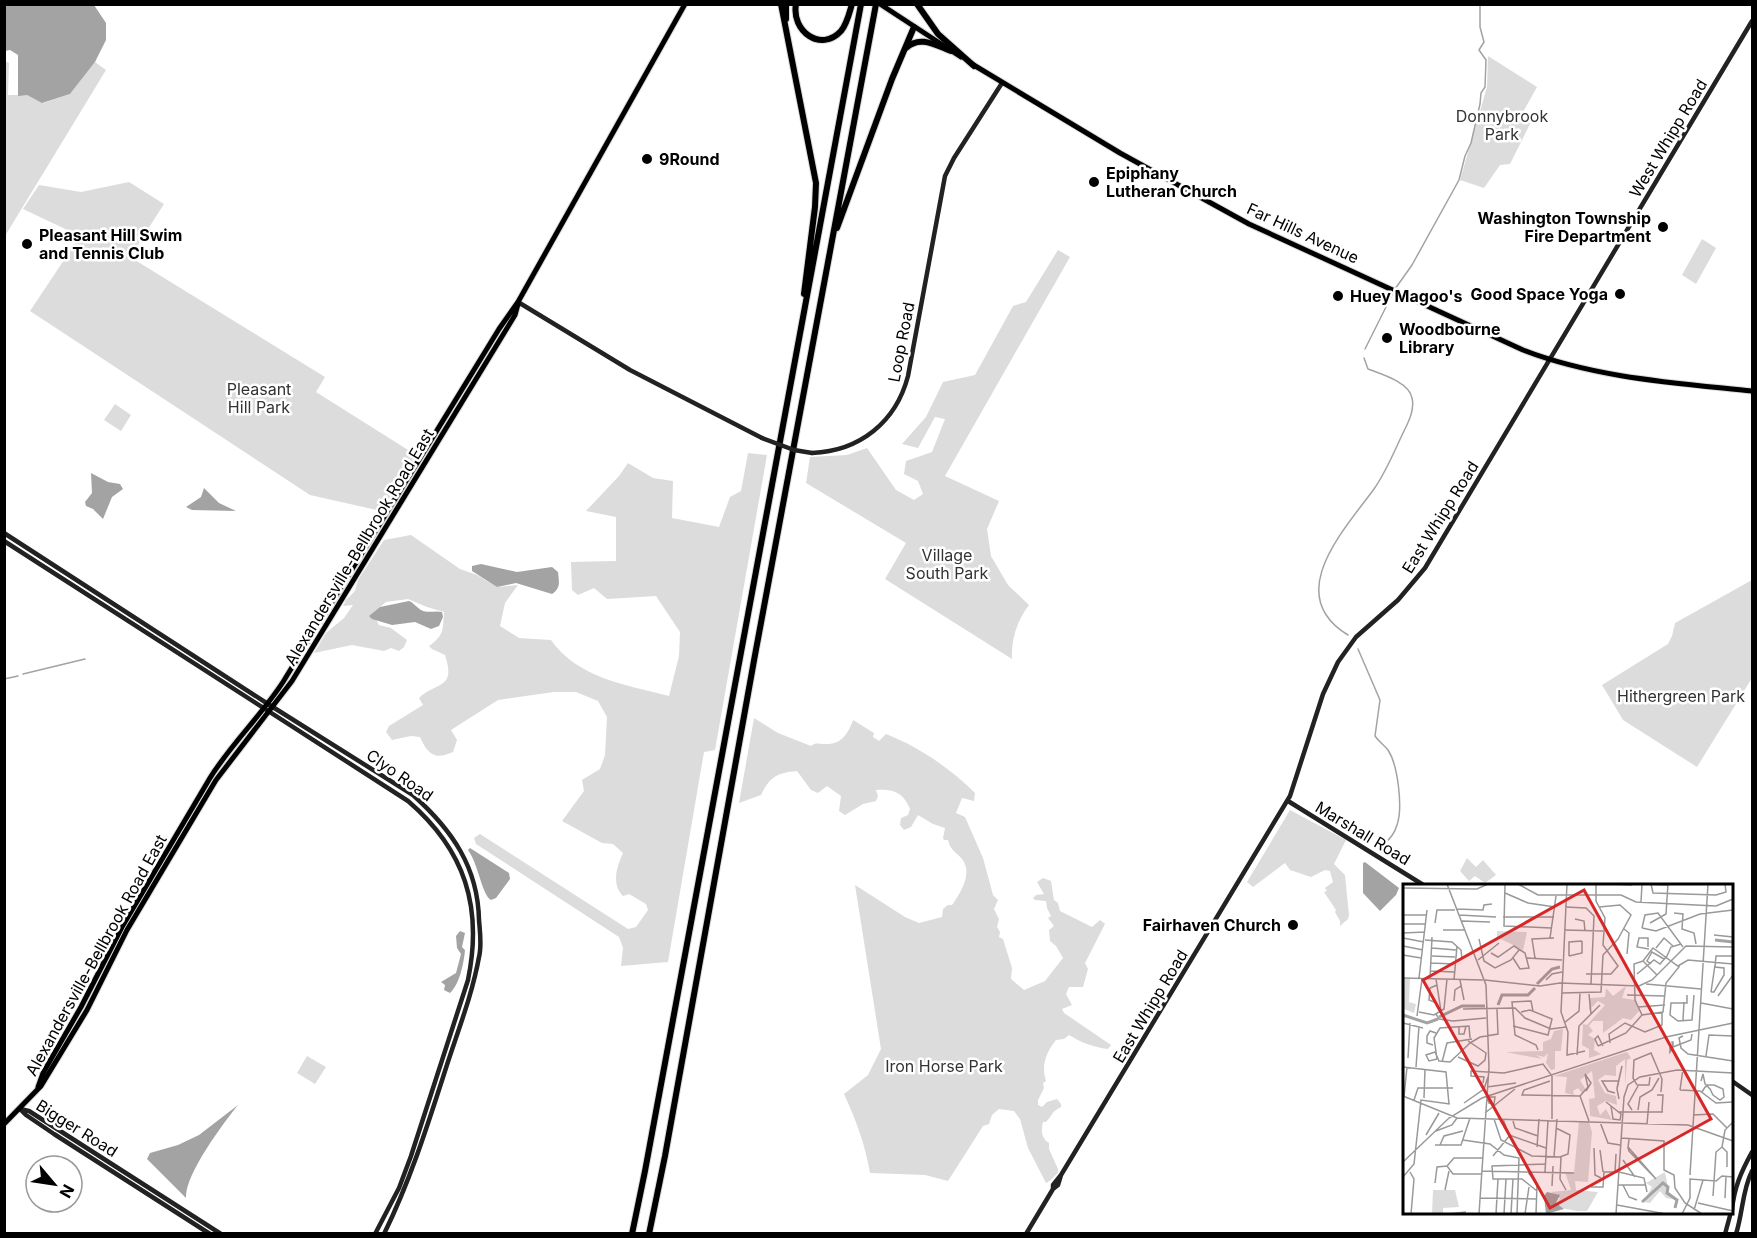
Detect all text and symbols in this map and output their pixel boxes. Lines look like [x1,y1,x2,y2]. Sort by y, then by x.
street label: West Whipp Road [1625,75,1711,201]
park label: Donnybrook Park [1456,106,1548,144]
place label: 9Round [659,149,720,169]
marker: 9Round [640,152,654,166]
place label: Epiphany Lutheran Church [1106,163,1237,201]
marker: Epiphany Lutheran Church [1087,175,1101,189]
street label: Far Hills Avenue [1244,198,1362,268]
place label: Washington Township Fire Department [1478,208,1651,246]
marker: Washington Township Fire Department [1656,220,1670,234]
place label: Pleasant Hill Swim and Tennis Club [39,225,182,263]
marker: Pleasant Hill Swim and Tennis Club [20,237,34,251]
place label: Good Space Yoga [1471,284,1608,304]
place label: Huey Magoo's [1350,286,1462,306]
marker: Good Space Yoga [1613,287,1627,301]
marker: Huey Magoo's [1331,289,1345,303]
street label: Loop Road [883,300,919,384]
place label: Woodbourne Library [1399,319,1501,357]
marker: Woodbourne Library [1380,331,1394,345]
park label: Pleasant Hill Park [227,379,291,417]
street label: Alexandersville-Bellbrook Road East [280,425,438,669]
street label: East Whipp Road [1397,457,1483,577]
park label: Village South Park [906,545,989,583]
park label: Hithergreen Park [1617,686,1745,706]
street label: Clyo Road [363,745,437,805]
street label: Marshall Road [1312,797,1414,869]
street label: Alexandersville-Bellbrook Road East [21,831,171,1079]
inset map [1403,884,1733,1214]
place label: Fairhaven Church [1143,915,1281,935]
marker: Fairhaven Church [1286,918,1300,932]
street label: East Whipp Road [1108,946,1192,1066]
park label: Iron Horse Park [885,1056,1003,1076]
street label: Bigger Road [33,1095,121,1161]
north arrow [24,1154,84,1214]
text: N [55,1181,79,1201]

